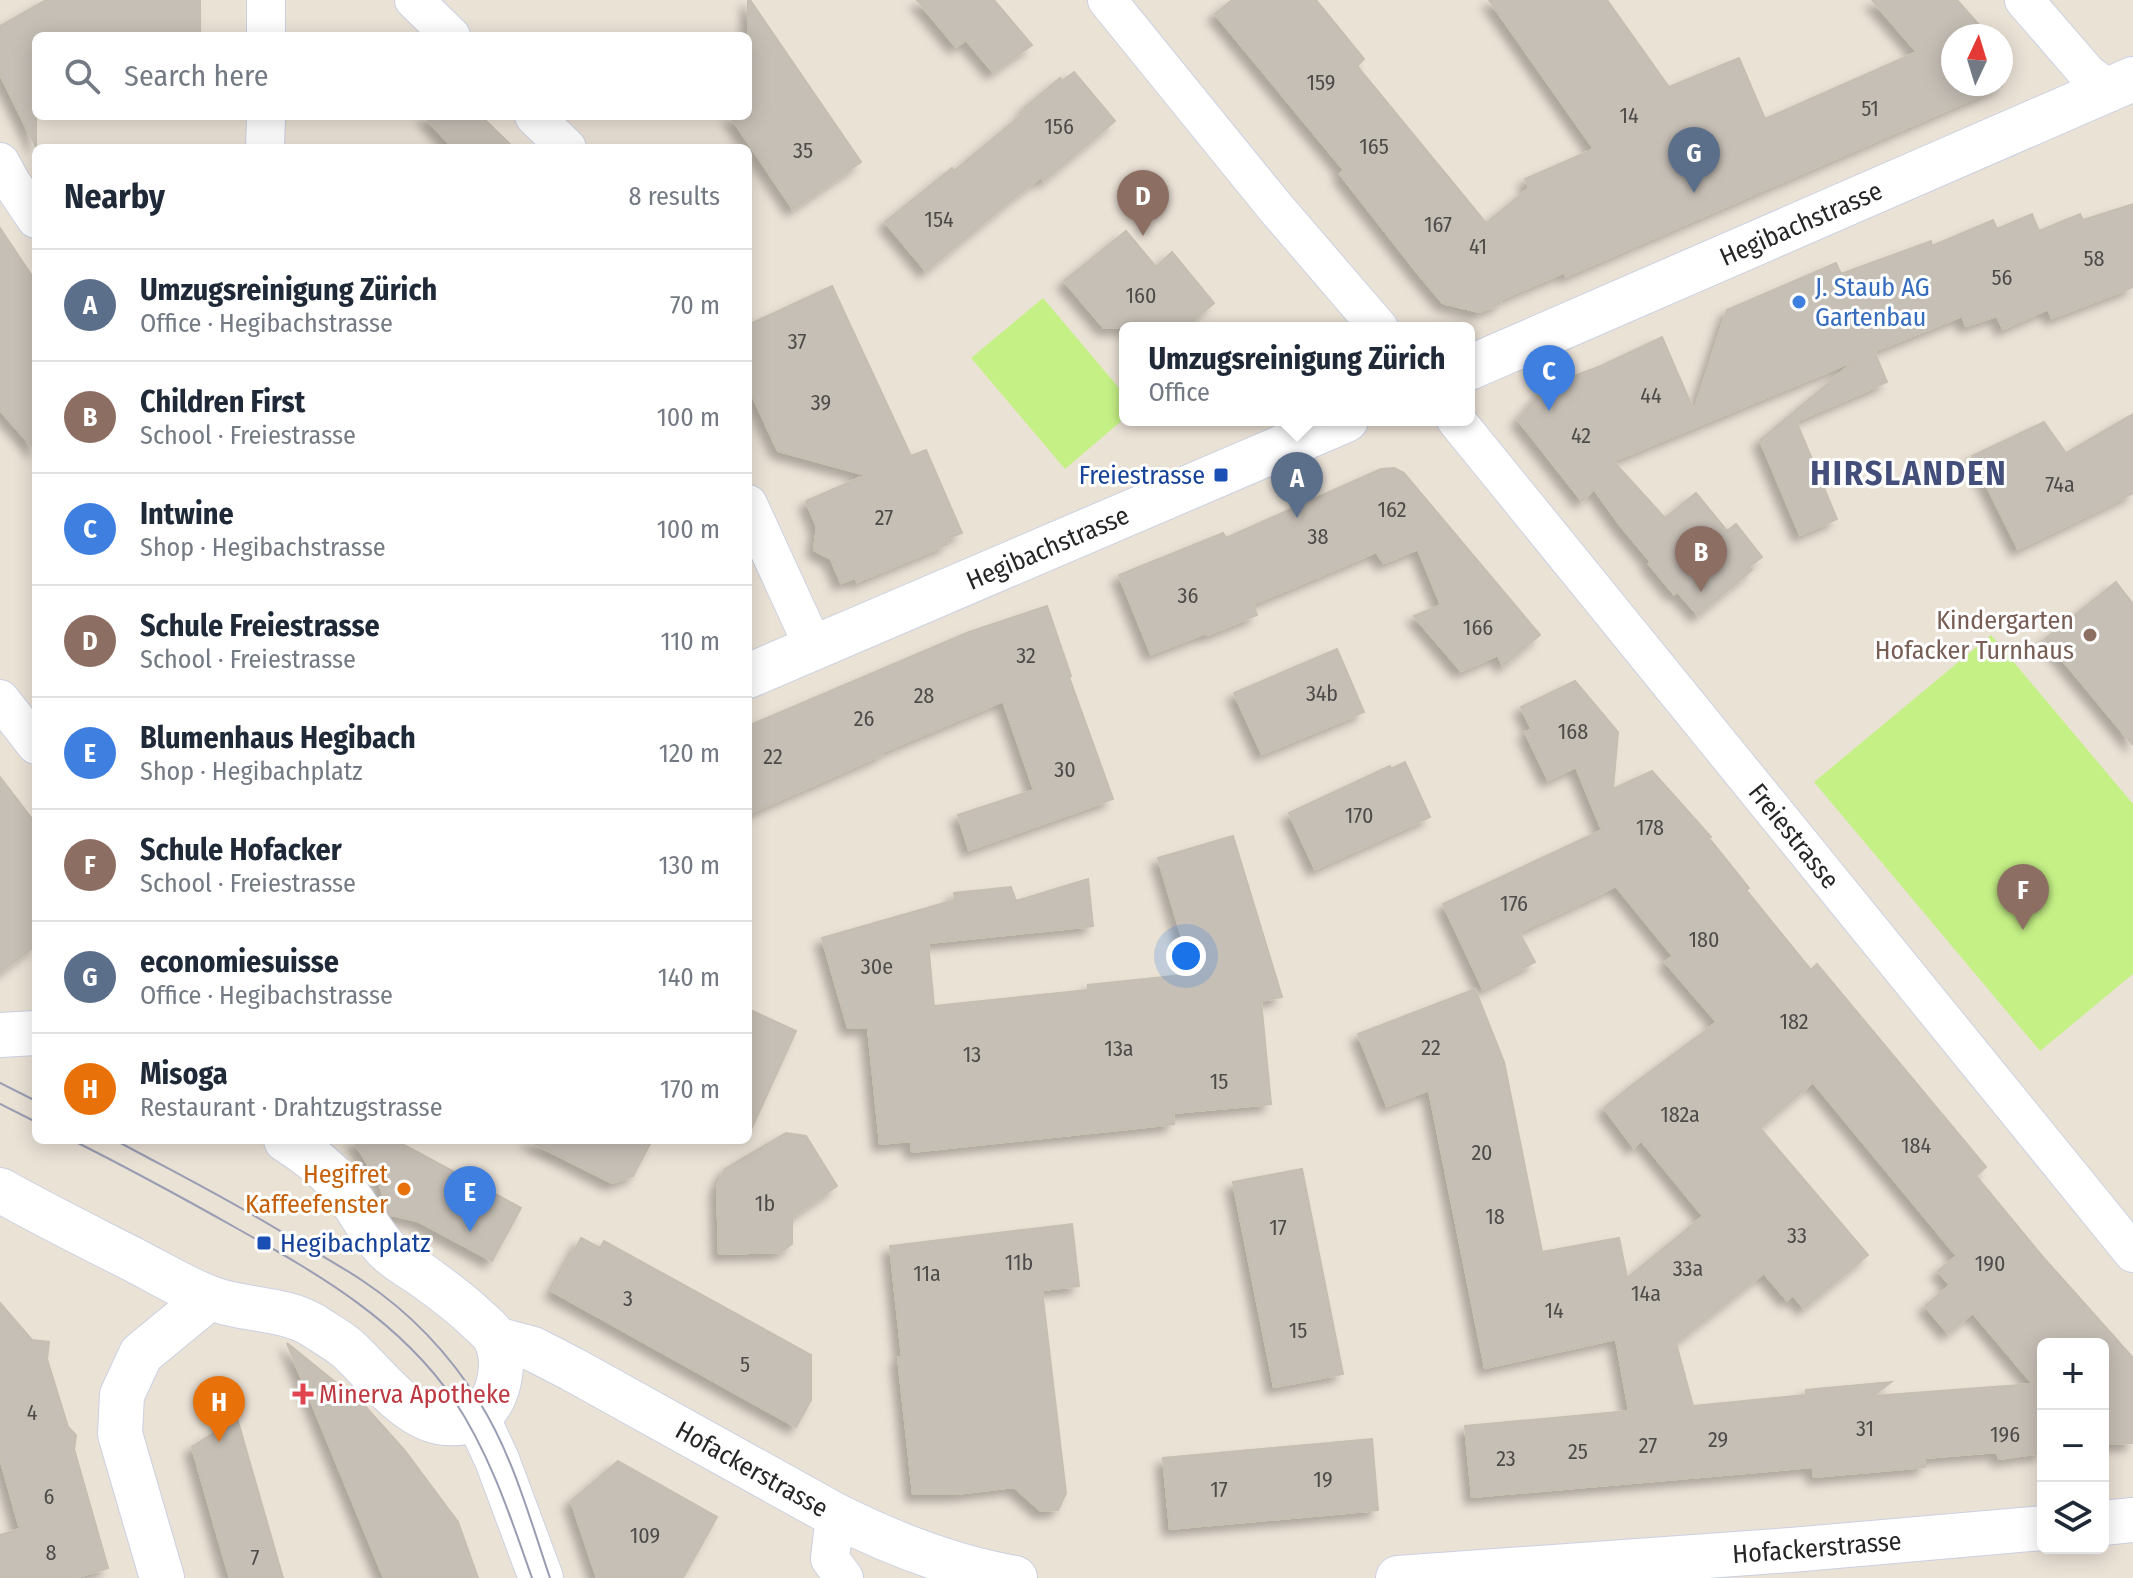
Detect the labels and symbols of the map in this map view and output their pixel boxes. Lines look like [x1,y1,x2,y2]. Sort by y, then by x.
north arrow [1941,24,2013,96]
house number: 159 [1306,69,1336,96]
house number: 51 [1861,95,1879,122]
house number: 14 [1619,102,1639,129]
house number: 156 [1044,113,1074,140]
pin: G [1668,127,1720,193]
house number: 165 [1359,133,1389,160]
house number: 35 [793,137,813,164]
pin: D [1117,170,1169,236]
street label: Hegibachstrasse [1715,175,1887,273]
house number: 154 [924,206,954,233]
house number: 167 [1424,211,1452,238]
house number: 41 [1469,233,1487,260]
house number: 58 [2083,245,2105,272]
house number: 56 [1991,264,2013,291]
place label: J. Staub AG Gartenbau [1815,272,1930,333]
house number: 160 [1126,282,1156,309]
marker: J. Staub AG Gartenbau [1790,293,1808,311]
house number: 37 [788,328,806,355]
pin: C [1523,345,1575,411]
house number: 44 [1640,382,1662,409]
house number: 39 [811,389,831,416]
house number: 42 [1571,422,1591,449]
pin: A [1271,452,1323,518]
district label: HIRSLANDEN [1810,453,2008,494]
place label: Freiestrasse [1079,460,1205,491]
marker: Freiestrasse [1212,466,1230,484]
house number: 74a [2045,471,2075,498]
house number: 162 [1378,496,1407,523]
street label: Hegibachstrasse [962,500,1134,597]
house number: 27 [875,504,893,531]
house number: 38 [1308,523,1328,550]
pin: B [1675,526,1727,592]
house number: 36 [1178,582,1199,609]
place label: Kindergarten Hofacker Turnhaus [1875,605,2074,666]
house number: 166 [1463,614,1493,641]
marker: Kindergarten Hofacker Turnhaus [2081,626,2099,644]
house number: 32 [1016,642,1036,669]
house number: 34b [1306,680,1338,707]
house number: 28 [914,682,934,709]
house number: 26 [854,705,874,732]
house number: 168 [1558,718,1588,745]
house number: 22 [763,743,783,770]
house number: 30 [1054,756,1076,783]
street label: Freiestrasse [1742,777,1846,895]
house number: 170 [1345,802,1373,829]
house number: 178 [1636,814,1664,841]
pin: F [1997,864,2049,930]
house number: 176 [1500,890,1528,917]
house number: 180 [1688,926,1720,953]
your location [1166,936,1206,976]
house number: 30e [861,953,893,980]
house number: 182 [1779,1008,1809,1035]
house number: 22 [1421,1034,1441,1061]
house number: 13a [1104,1035,1134,1062]
house number: 13 [963,1041,981,1068]
house number: 15 [1210,1068,1228,1095]
house number: 182a [1660,1101,1700,1128]
house number: 184 [1901,1132,1931,1159]
house number: 20 [1471,1139,1493,1166]
place label: Hegifret Kaffeefenster [245,1159,388,1220]
pin: E [444,1166,496,1232]
marker: Hegifret Kaffeefenster [395,1180,413,1198]
house number: 1b [755,1190,775,1217]
house number: 18 [1485,1203,1505,1230]
house number: 17 [1269,1214,1287,1241]
house number: 33 [1787,1222,1807,1249]
place label: Hegibachplatz [280,1228,431,1259]
marker: Hegibachplatz [255,1234,273,1252]
house number: 11b [1005,1249,1033,1276]
house number: 190 [1975,1250,2005,1277]
house number: 33a [1673,1255,1703,1282]
house number: 11a [913,1260,941,1287]
house number: 14a [1631,1280,1661,1307]
house number: 3 [623,1285,633,1312]
house number: 14 [1544,1297,1564,1324]
house number: 15 [1289,1317,1307,1344]
house number: 5 [740,1351,750,1378]
pin: H [193,1376,245,1442]
place label: Minerva Apotheke [319,1379,511,1410]
marker: Minerva Apotheke [294,1385,312,1403]
house number: 4 [27,1399,38,1426]
street label: Hofackerstrasse [670,1415,833,1524]
house number: 31 [1856,1415,1874,1442]
house number: 196 [1990,1421,2020,1448]
house number: 29 [1708,1426,1728,1453]
house number: 27 [1639,1432,1657,1459]
house number: 25 [1568,1438,1588,1465]
house number: 23 [1496,1445,1516,1472]
house number: 19 [1313,1466,1333,1493]
house number: 17 [1210,1476,1228,1503]
house number: 6 [44,1483,55,1510]
house number: 109 [630,1522,660,1549]
street label: Hofackerstrasse [1731,1525,1903,1570]
house number: 8 [45,1539,57,1566]
house number: 7 [251,1544,260,1571]

